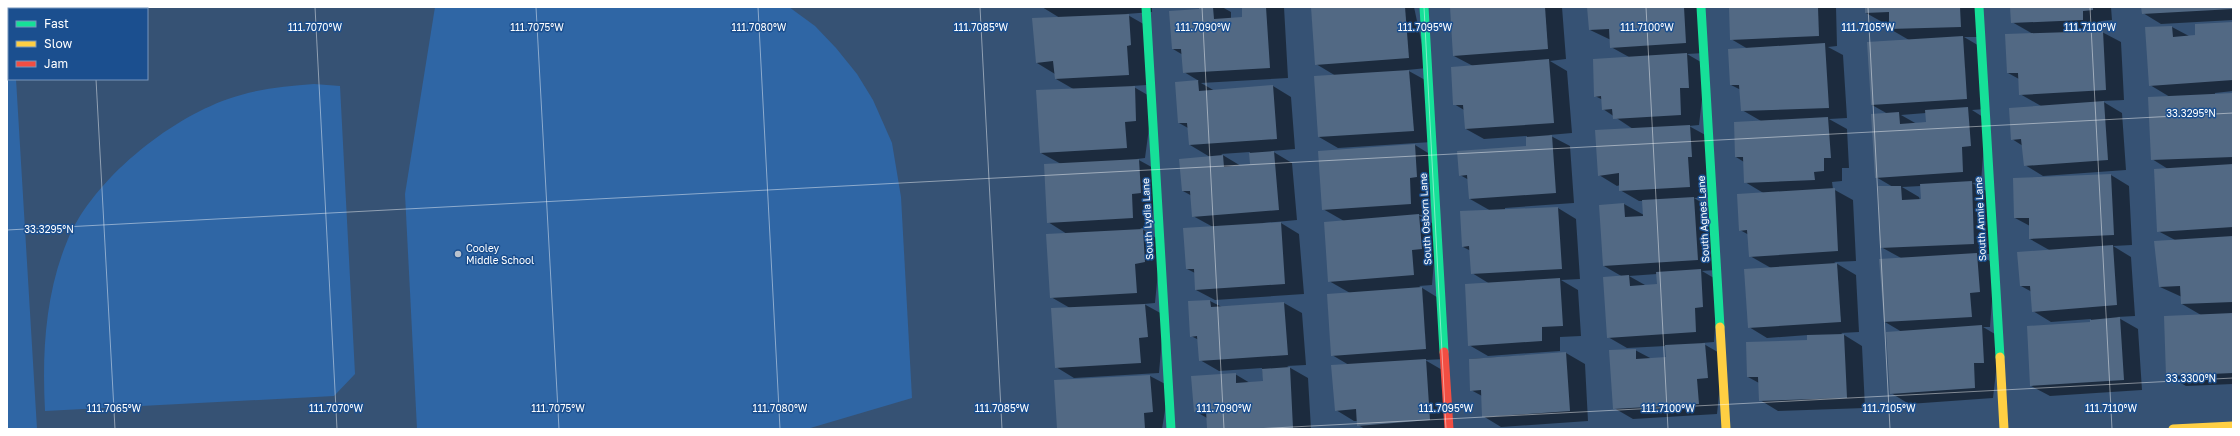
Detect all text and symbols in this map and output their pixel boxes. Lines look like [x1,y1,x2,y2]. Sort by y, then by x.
legend [8,8,148,80]
text: Fast [44,16,69,31]
text: 111.7070°W [288,21,342,33]
text: 111.7075°W [510,21,564,33]
text: 111.7080°W [732,21,787,33]
text: 111.7085°W [954,21,1009,33]
text: 111.7090°W [1176,21,1231,33]
text: 111.7095°W [1398,21,1453,33]
text: 111.7100°W [1620,21,1674,33]
text: 111.7105°W [1841,21,1895,33]
text: 111.7110°W [2064,21,2117,33]
text: Slow [44,36,72,51]
text: Jam [44,56,68,71]
text: 33.3295°N [2166,107,2216,119]
street label: South Osborn Lane [1417,173,1433,265]
street label: South Agnes Lane [1695,175,1711,263]
street label: South Annie Lane [1972,176,1988,261]
street label: South Lydia Lane [1139,178,1155,260]
text: 33.3295°N [24,223,74,235]
place label: Cooley Middle School [466,242,534,266]
marker: Cooley Middle School [453,249,463,259]
text: 33.3300°N [2166,372,2216,384]
text: 111.7065°W [87,402,142,414]
text: 111.7070°W [309,402,363,414]
text: 111.7075°W [531,402,585,414]
text: 111.7080°W [753,402,808,414]
text: 111.7085°W [975,402,1030,414]
text: 111.7090°W [1197,402,1252,414]
text: 111.7095°W [1419,402,1474,414]
text: 111.7100°W [1641,402,1695,414]
text: 111.7105°W [1862,402,1916,414]
text: 111.7110°W [2085,402,2138,414]

